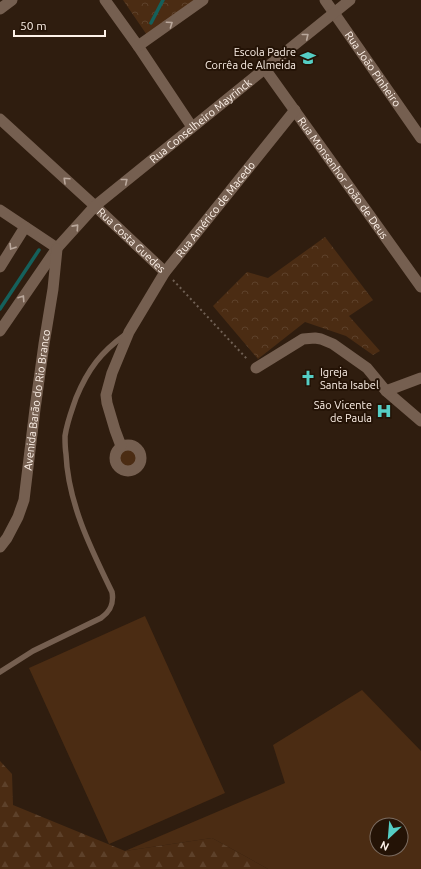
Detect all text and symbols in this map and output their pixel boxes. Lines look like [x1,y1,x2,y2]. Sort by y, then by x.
scale bar [14,12,105,38]
text: 50 m [20,19,47,32]
one-way arrow [165,22,172,29]
street label: Rua João Pinheiro [343,29,403,109]
one-way arrow [301,33,308,40]
place label: Escola Padre Corrêa de Almeida [205,46,296,71]
school or university icon: Escola Padre Corrêa de Almeida [299,49,317,67]
street label: Rua Conselheiro Mayrinck [147,76,254,165]
street label: Rua Monsenhor João de Deus [295,115,391,241]
street label: Rua Américo de Macedo [173,159,257,259]
one-way arrow [63,177,71,184]
one-way arrow [121,179,128,186]
street label: Rua Costa Guedes [95,205,168,275]
one-way arrow [71,224,79,232]
one-way arrow [10,243,17,250]
one-way arrow [17,296,24,303]
street label: Avenida Barão do Rio Branco [22,329,52,471]
place label: Igreja Santa Isabel [320,366,379,391]
church icon: Igreja Santa Isabel [299,369,317,387]
place label: São Vicente de Paula [314,399,372,424]
hospital icon: São Vicente de Paula [375,402,393,420]
north arrow [369,817,409,857]
text: N [378,839,391,853]

